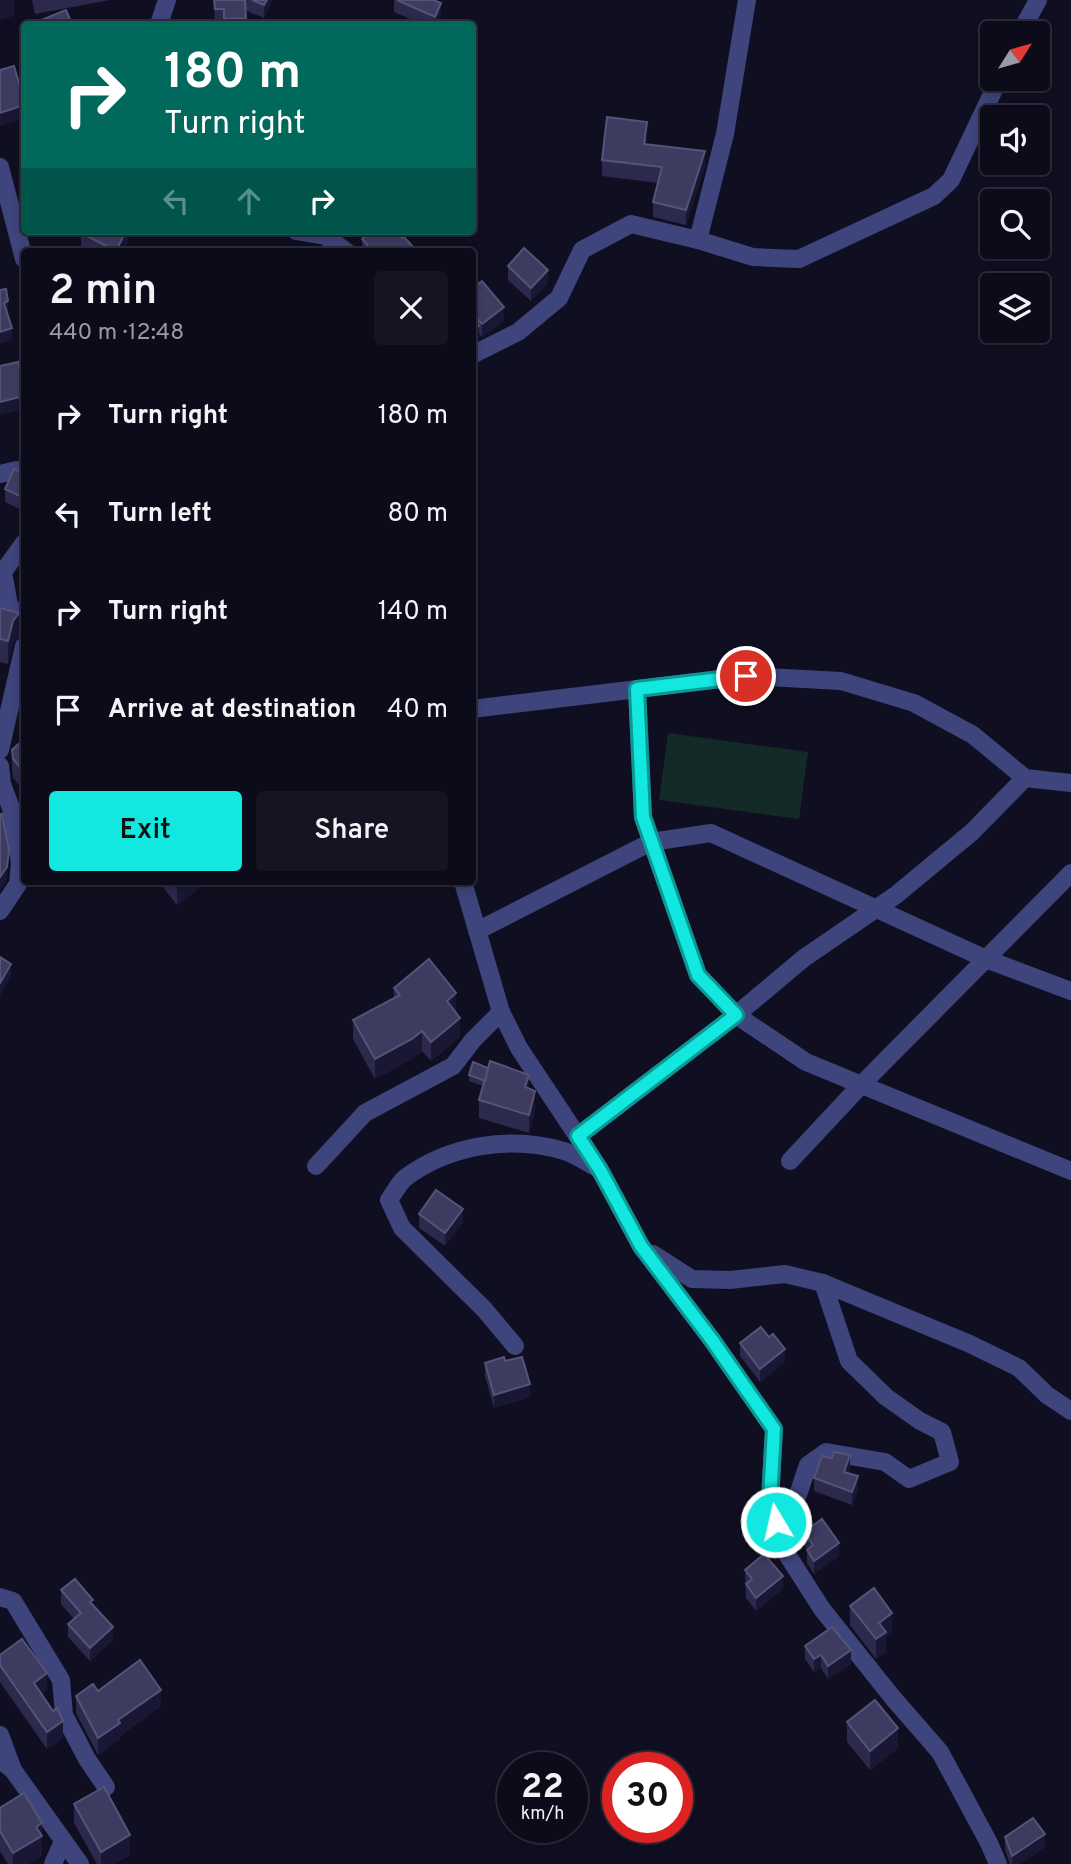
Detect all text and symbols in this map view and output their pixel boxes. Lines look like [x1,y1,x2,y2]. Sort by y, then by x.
north arrow [980,21,1050,91]
map controls [980,21,1050,343]
text: 180 m [164,44,301,106]
icon: right [49,49,140,140]
text: Turn right [164,105,306,145]
button: sound [980,105,1050,175]
icon: left [157,182,195,220]
icon: ahead [230,182,268,220]
icon: right [303,182,341,220]
button: search [980,189,1050,259]
text: 2 min [49,266,157,319]
button: close [374,271,448,345]
button: layers [980,273,1050,343]
text: 440 m · 12:48 [49,319,184,348]
icon: right [49,397,87,435]
text: Turn right [108,400,228,433]
text: 180 m [378,400,448,433]
icon: left [49,495,87,533]
text: Turn left [108,498,212,531]
text: 80 m [388,498,448,531]
icon: right [49,593,87,631]
text: Turn right [108,596,228,629]
text: 140 m [378,596,448,629]
pin [716,646,776,706]
icon: arrive [727,657,765,695]
icon: arrive [49,691,87,729]
text: Arrive at destination [108,694,356,727]
text: 40 m [387,694,448,727]
button: Exit [49,791,242,871]
button: Share [256,791,448,871]
position arrow [739,1485,813,1559]
speed limit sign: 30 [602,1752,693,1843]
text: 22 [521,1766,564,1810]
text: km/h [521,1803,564,1826]

